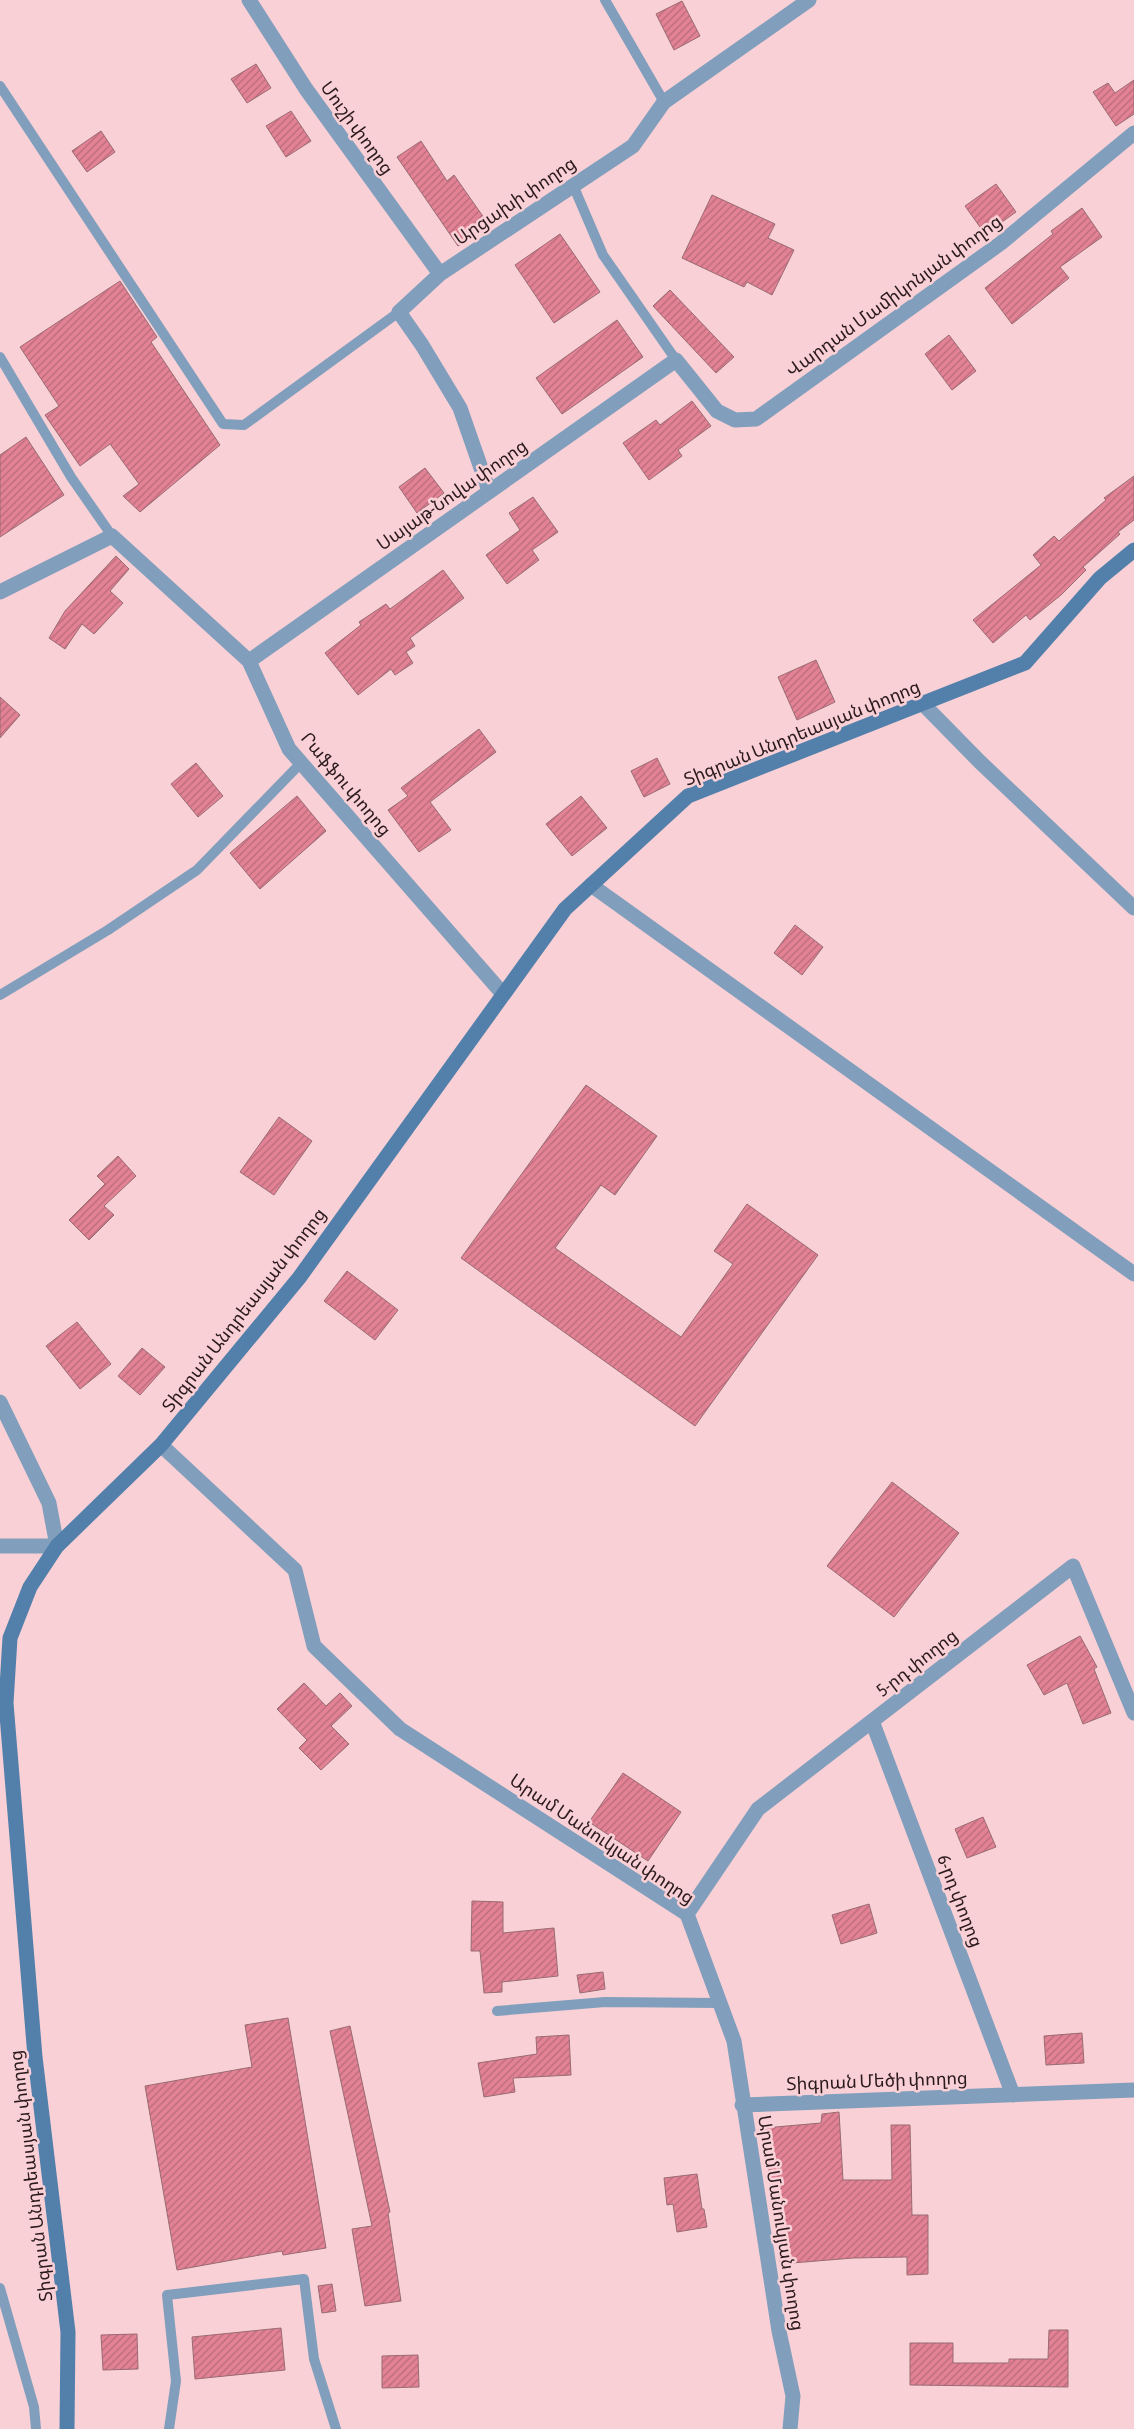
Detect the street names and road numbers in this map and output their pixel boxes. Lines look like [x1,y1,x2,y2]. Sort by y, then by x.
street label: Մուշի փողոց [317,77,398,178]
street label: Արցախի փողոց [450,152,580,249]
street label: Վարդան Մամիկոնյան փողոց [782,210,1006,381]
street label: Սայաթ-Նովա փողոց [373,435,531,554]
street label: Տիգրան Անդրեասյան փողոց [681,675,923,790]
street label: Րաֆֆու փողոց [297,728,396,840]
street label: Տիգրան Անդրեասյան փողոց [157,1204,330,1416]
street label: 5-րդ փողոց [872,1624,961,1701]
street label: Արամ Մանուկյան փողոց [506,1769,698,1908]
street label: 6-րդ փողոց [933,1852,988,1950]
street label: Տիգրան Անդրեասյան փողոց [5,2049,56,2303]
street label: Տիգրան Մեծի փողոց [786,2067,968,2094]
street label: Արամ Մանուկյան փողոց [754,2114,809,2332]

